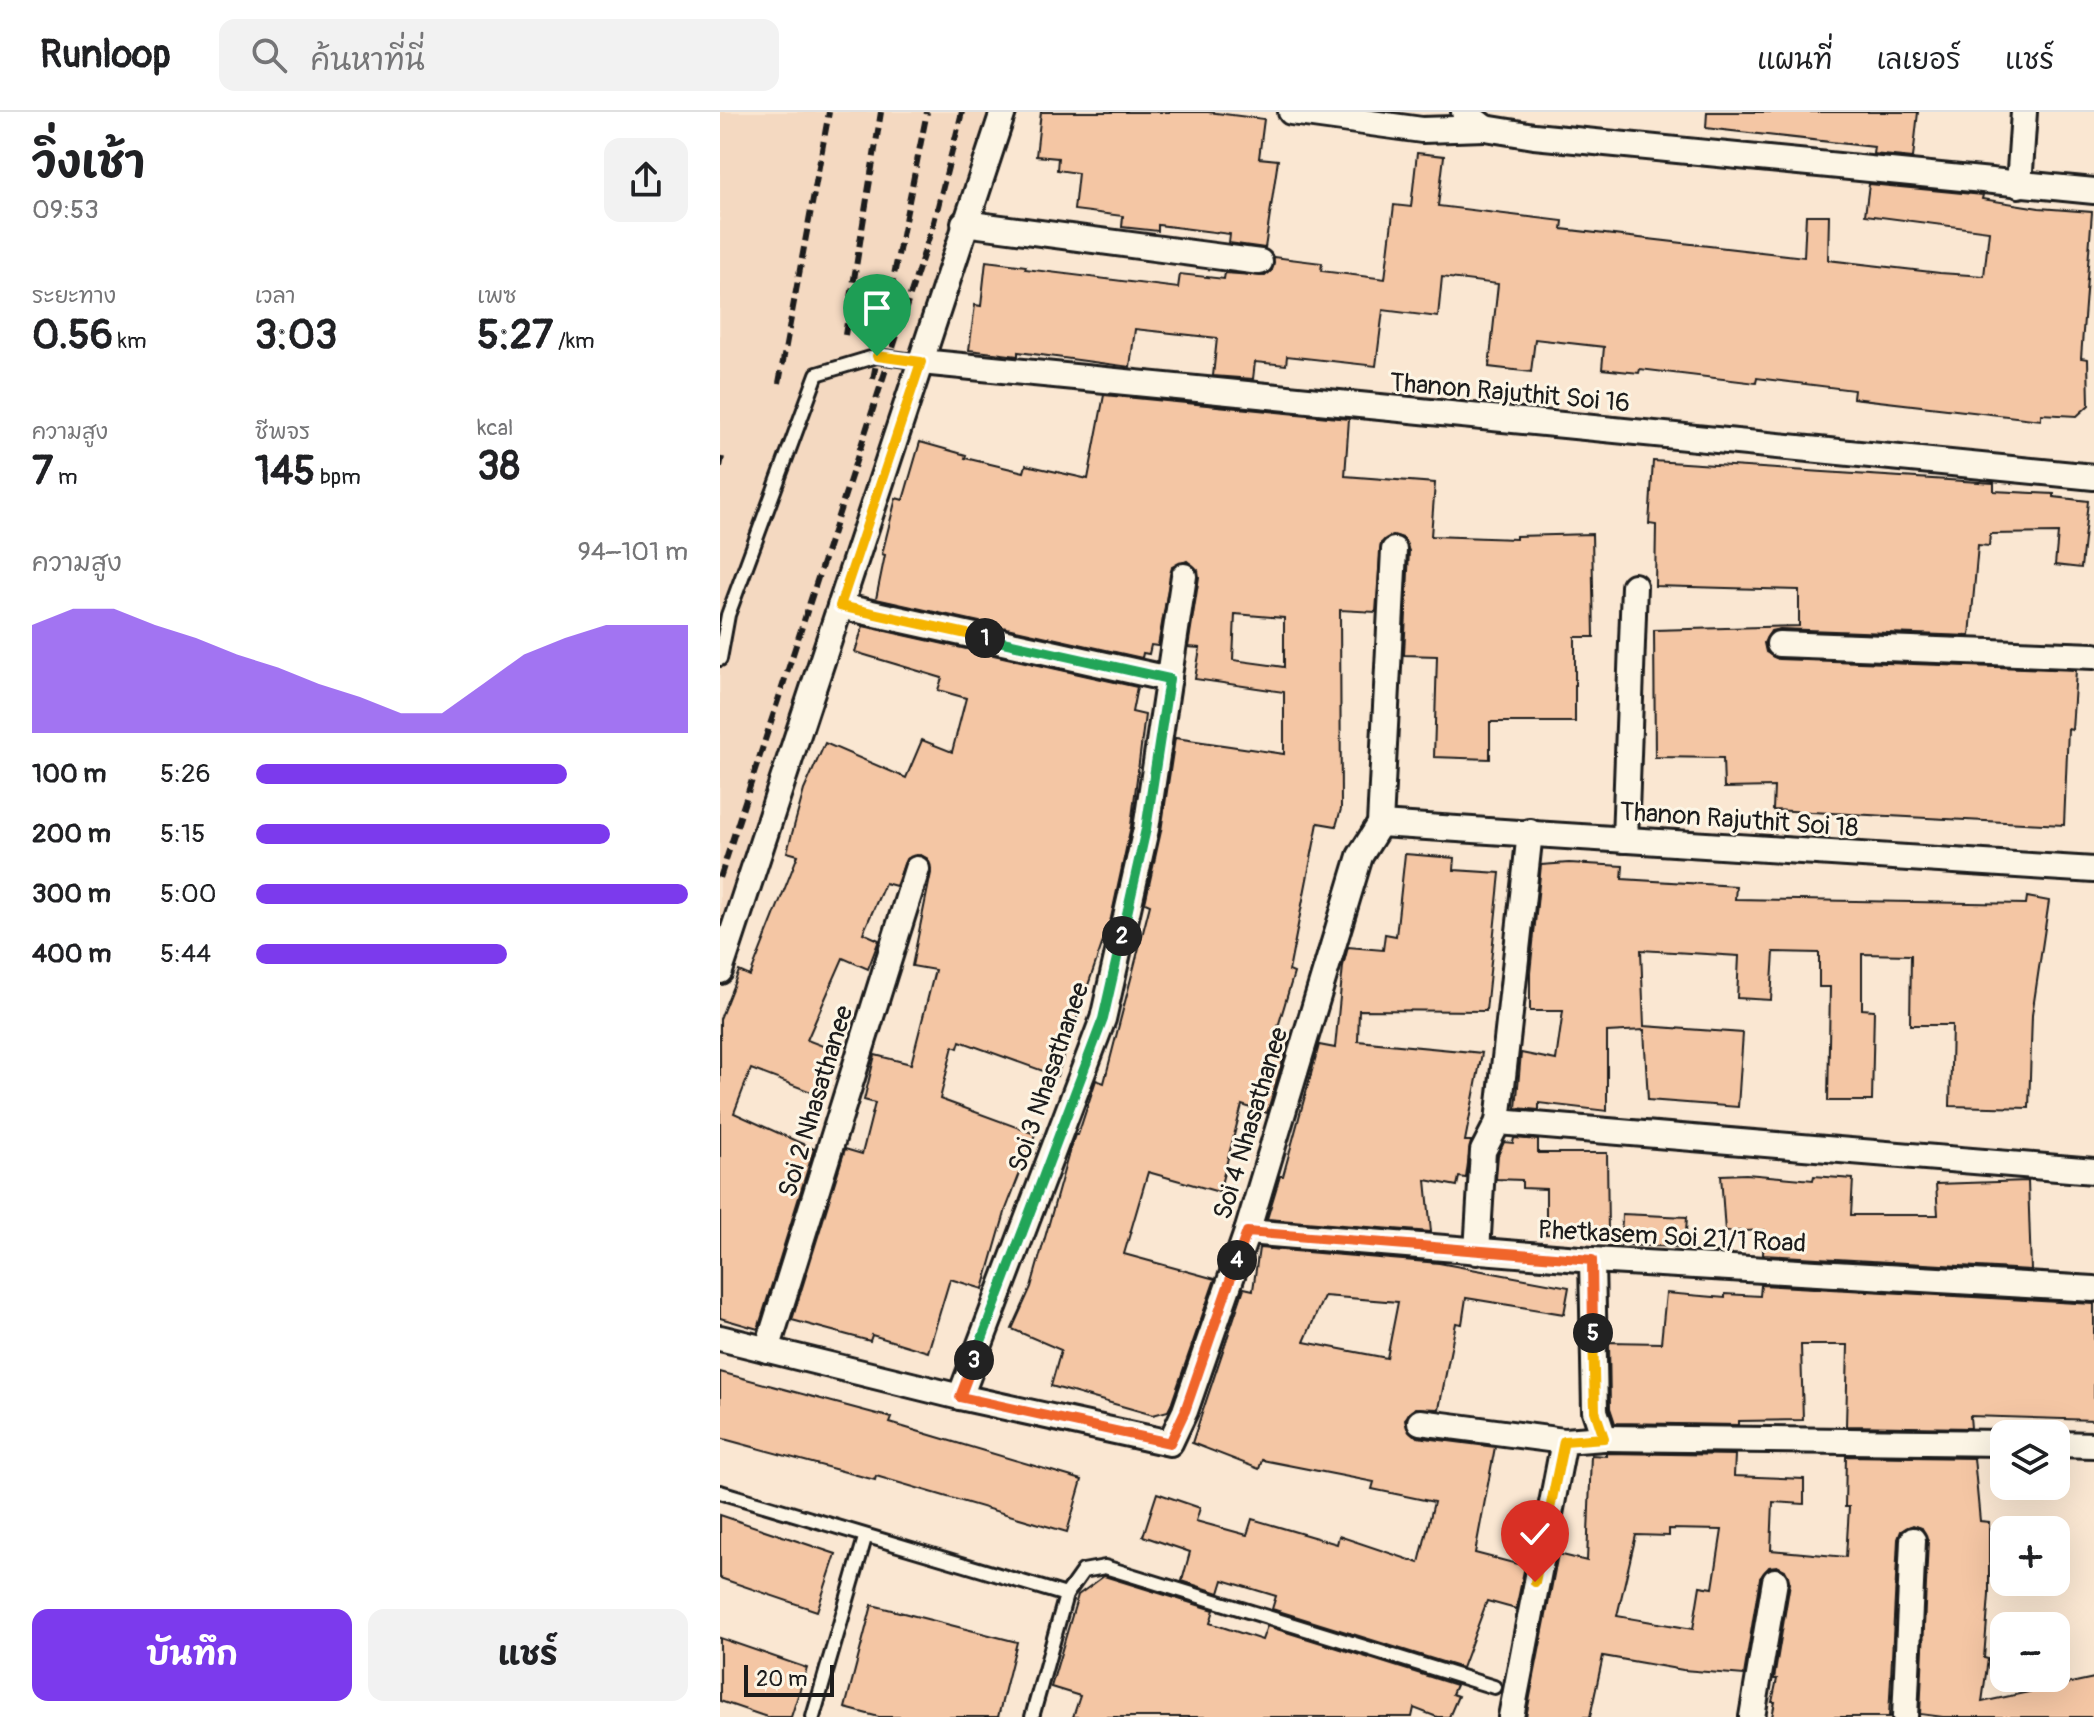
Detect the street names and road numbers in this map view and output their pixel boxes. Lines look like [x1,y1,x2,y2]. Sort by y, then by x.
street label: Thanon Rajuthit Soi 16 [1388,367,1631,419]
street label: Thanon Rajuthit Soi 18 [1618,796,1859,844]
street label: Soi 3 Nhasathanee [1001,978,1096,1176]
street label: Soi 2 Nhasathanee [772,1001,860,1201]
street label: Soi 4 Nhasathanee [1207,1023,1295,1223]
street label: Phetkasem Soi 21/1 Road [1537,1214,1807,1260]

